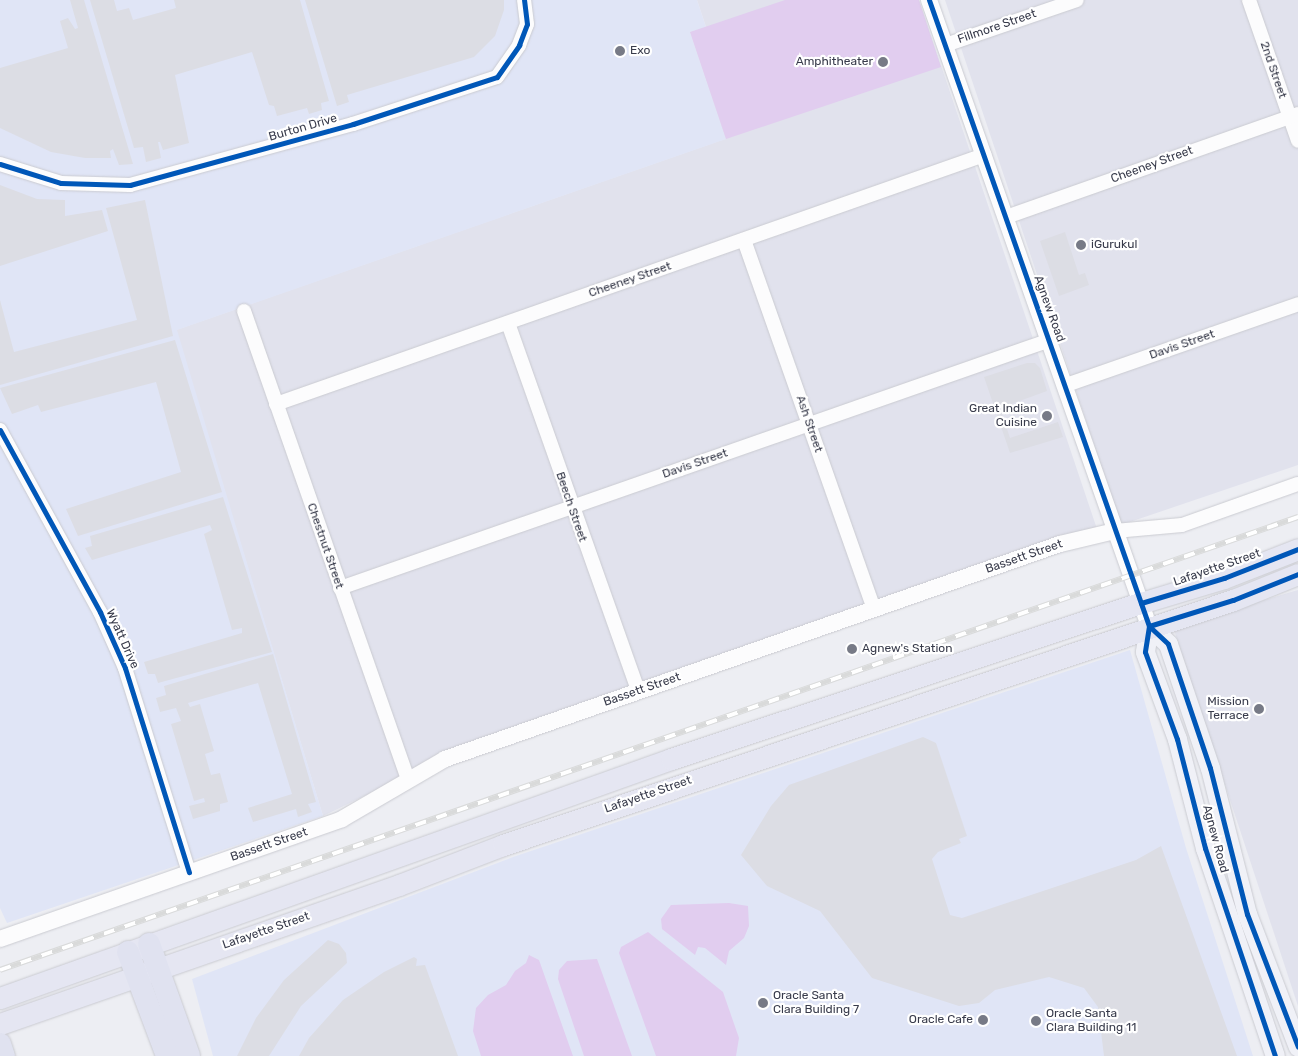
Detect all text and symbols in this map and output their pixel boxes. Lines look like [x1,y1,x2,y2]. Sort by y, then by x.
street label: Fillmore Street [956,7,1038,47]
street label: 2nd Street [1257,40,1289,100]
place label: Exo [630,44,650,58]
marker: Exo [614,45,626,57]
place label: Amphitheater [796,55,873,69]
marker: Amphitheater [877,56,889,68]
street label: Burton Drive [267,111,339,145]
street label: Cheeney Street [1109,143,1195,187]
place label: iGurukul [1091,238,1137,252]
marker: iGurukul [1075,239,1087,251]
street label: Cheeney Street [587,259,673,301]
street label: Agnew Road [1030,274,1068,344]
street label: Davis Street [1147,327,1217,363]
street label: Ash Street [793,394,825,454]
place label: Great Indian Cuisine [969,402,1037,430]
marker: Great Indian Cuisine [1041,410,1053,422]
street label: Davis Street [660,446,730,482]
street label: Beech Street [552,470,590,544]
street label: Chestnut Street [304,501,346,591]
street label: Bassett Street [984,537,1064,577]
street label: Lafayette Street [1172,546,1262,590]
street label: Wyatt Drive [102,607,142,671]
place label: Agnew's Station [862,642,952,656]
marker: Agnew's Station [846,643,858,655]
street label: Bassett Street [602,670,682,710]
place label: Mission Terrace [1207,695,1249,723]
marker: Mission Terrace [1253,703,1265,715]
street label: Lafayette Street [603,773,693,817]
street label: Agnew Road [1199,803,1231,875]
street label: Bassett Street [229,825,309,865]
street label: Lafayette Street [221,909,311,953]
place label: Oracle Santa Clara Building 7 [773,989,859,1017]
marker: Oracle Santa Clara Building 7 [757,997,769,1009]
place label: Oracle Santa Clara Building 11 [1046,1007,1136,1035]
place label: Oracle Cafe [909,1013,973,1027]
marker: Oracle Cafe [977,1014,989,1026]
marker: Oracle Santa Clara Building 11 [1030,1015,1042,1027]

